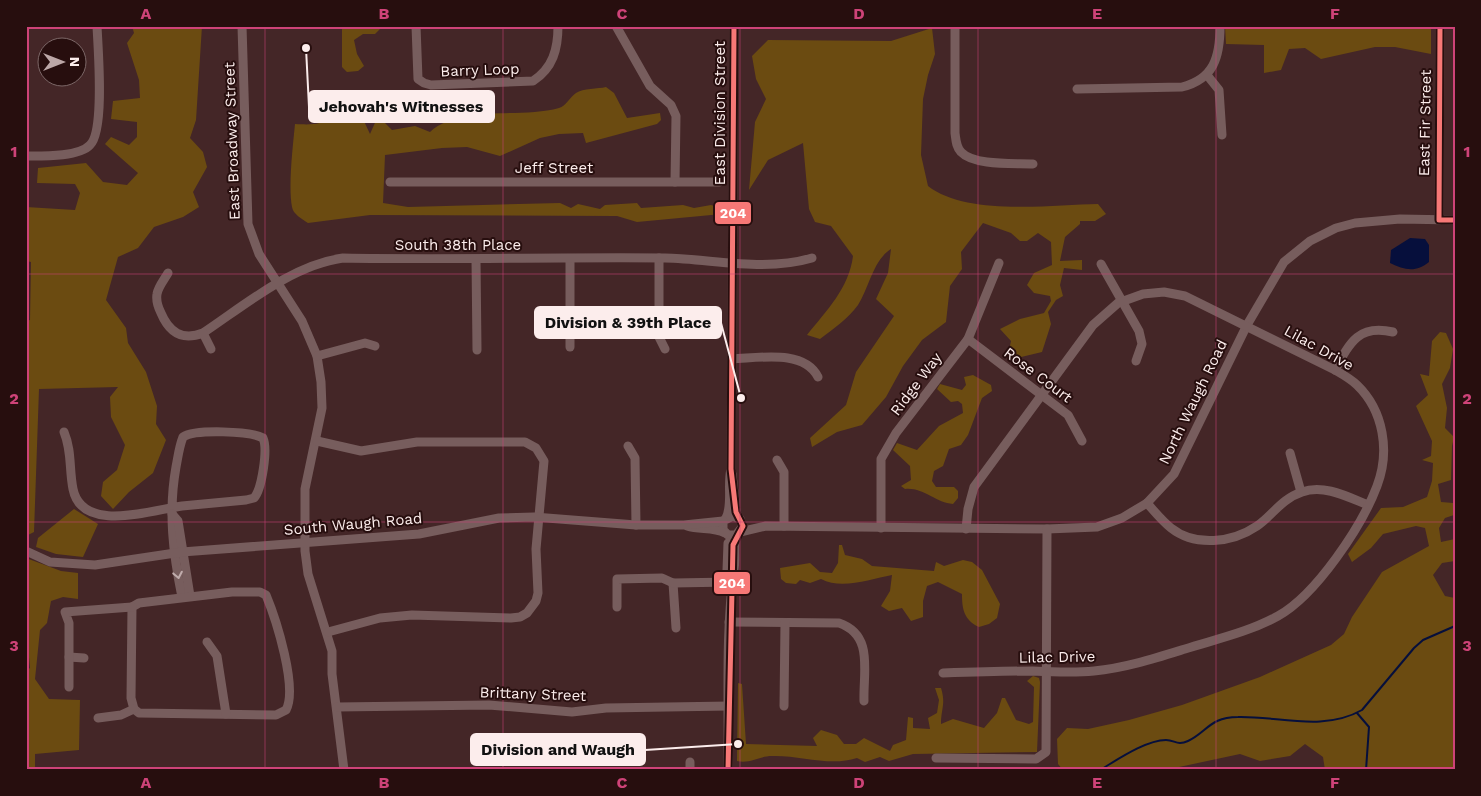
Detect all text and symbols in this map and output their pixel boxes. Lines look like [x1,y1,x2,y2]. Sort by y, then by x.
text: A [141,4,152,23]
text: B [379,4,390,23]
text: C [617,4,628,23]
text: D [853,4,865,23]
text: E [1092,4,1102,23]
text: F [1330,4,1340,23]
north arrow [38,38,88,88]
street label: East Division Street [711,40,729,185]
text: N [67,57,83,67]
street label: Barry Loop [440,60,520,80]
street label: East Broadway Street [220,61,244,220]
street label: East Fir Street [1415,69,1435,176]
callout: Jehovah's Witnesses [309,91,494,122]
text: Jehovah's Witnesses [319,97,484,116]
text: 1 [11,142,17,161]
text: 1 [1464,142,1470,161]
street label: Jeff Street [515,159,594,177]
line badge: 204 [714,201,752,225]
text: 204 [720,205,746,221]
street label: South 38th Place [395,236,521,254]
callout: Division & 39th Place [535,307,721,338]
text: Division & 39th Place [545,313,711,332]
street label: Lilac Drive [1281,321,1357,375]
street label: North Waugh Road [1155,337,1231,467]
street label: Rose Court [1000,343,1076,407]
street label: Ridge Way [886,349,946,419]
text: 2 [9,389,19,408]
text: 2 [1462,389,1472,408]
street label: South Waugh Road [283,509,423,539]
one-way arrow [172,571,182,580]
line badge: 204 [713,571,751,595]
text: 204 [719,575,745,591]
text: 3 [9,636,19,655]
text: 3 [1462,636,1472,655]
street label: Lilac Drive [1018,647,1096,667]
street label: Brittany Street [479,683,587,705]
callout: Division and Waugh [471,734,645,765]
text: Division and Waugh [481,740,635,759]
text: A [141,773,152,792]
text: B [379,773,390,792]
text: C [617,773,628,792]
text: D [853,773,865,792]
text: E [1092,773,1102,792]
text: F [1330,773,1340,792]

